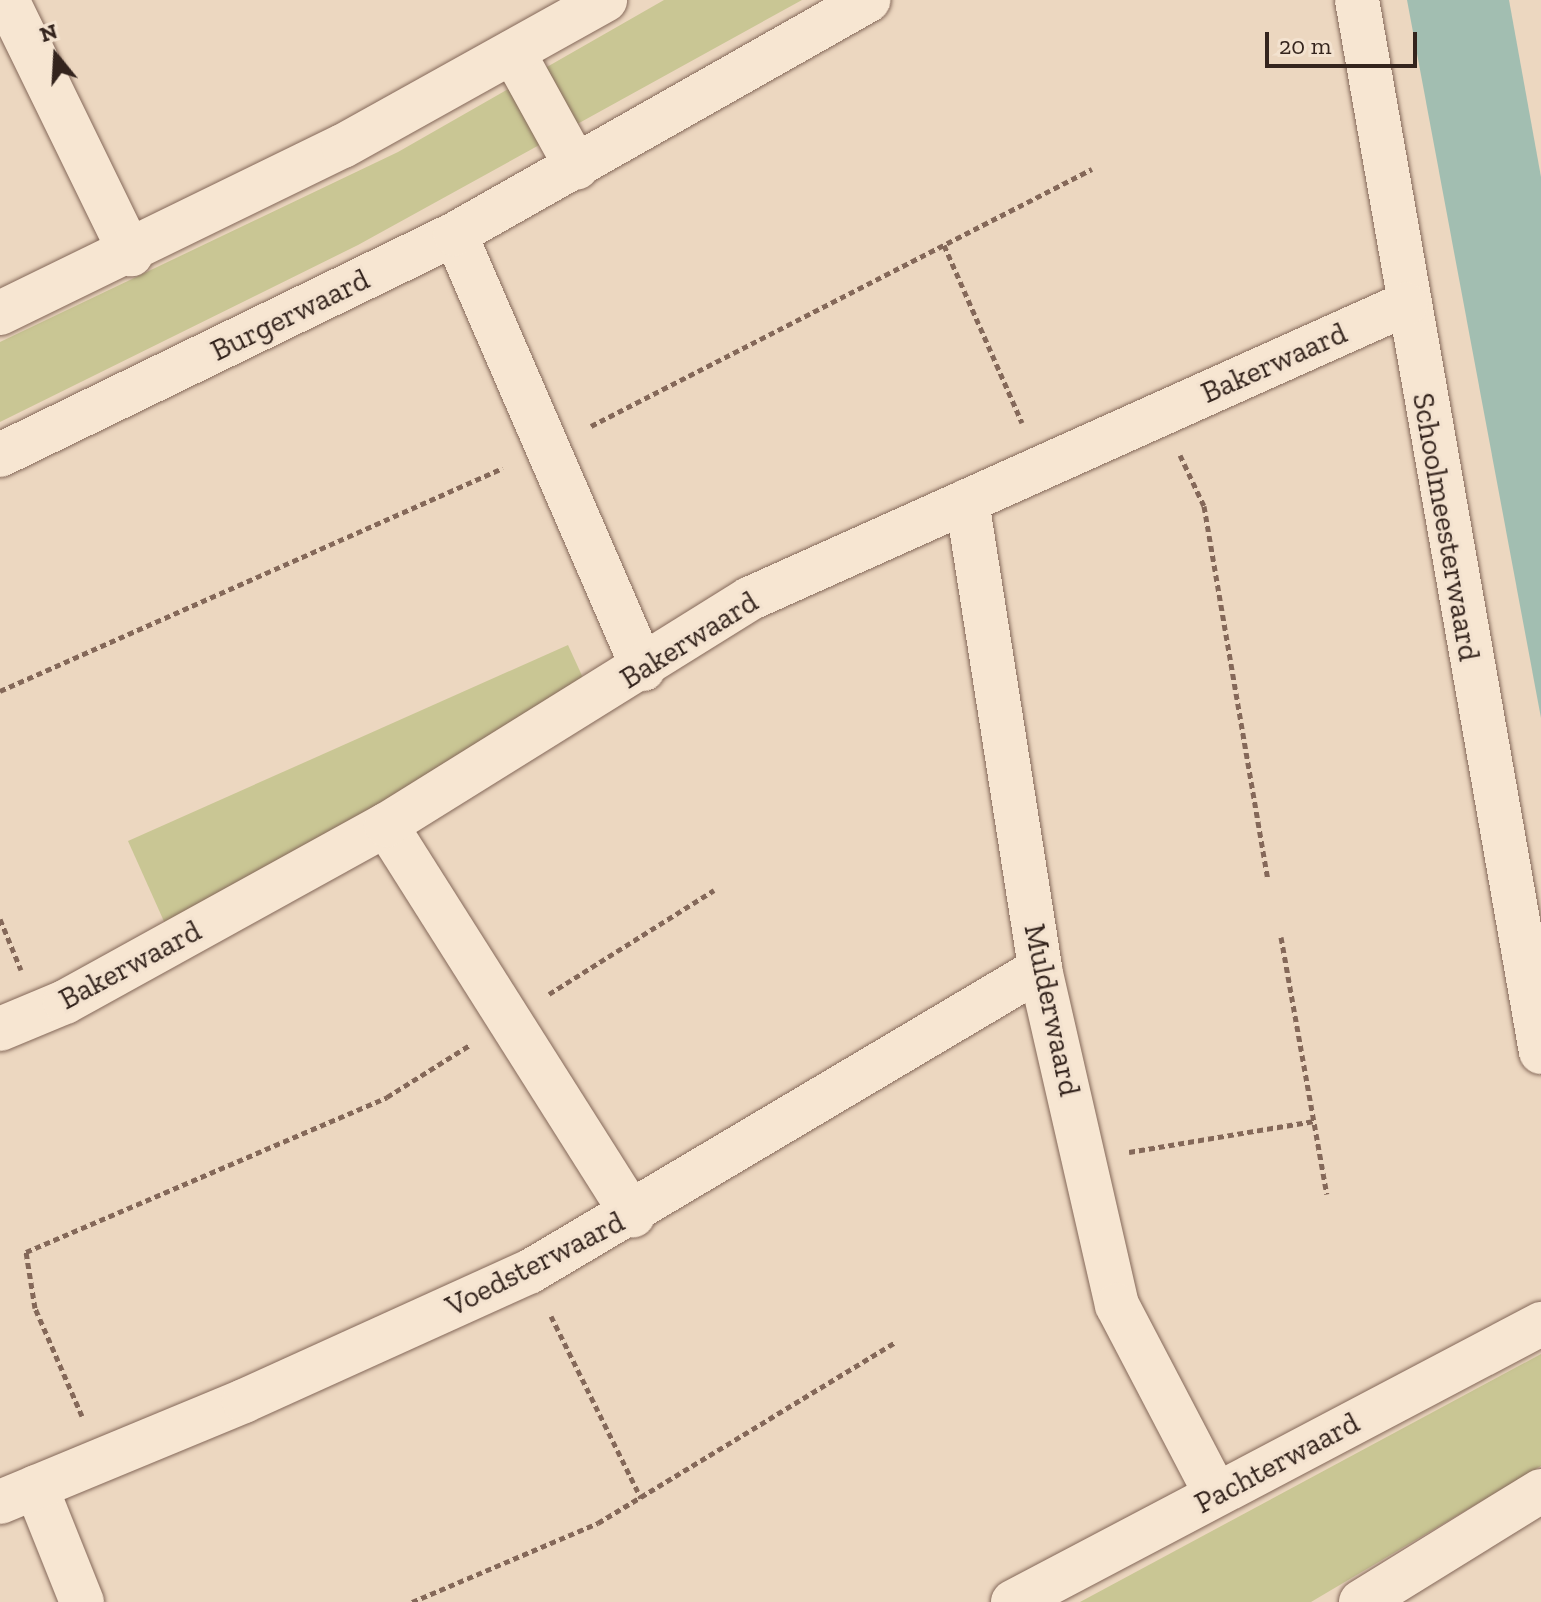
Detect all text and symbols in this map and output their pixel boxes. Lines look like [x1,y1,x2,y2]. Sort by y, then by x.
north arrow [16,16,96,96]
scale bar [1269,16,1421,66]
text: N [36,17,61,48]
text: 20 m [1279,31,1331,60]
street label: Burgerwaard [205,261,375,369]
street label: Bakerwaard [1196,315,1352,411]
street label: Schoolmeesterwaard [1405,390,1487,664]
street label: Bakerwaard [614,584,764,696]
street label: Bakerwaard [53,913,207,1017]
street label: Mulderwaard [1016,921,1088,1099]
street label: Voedsterwaard [440,1204,630,1324]
street label: Pachterwaard [1189,1405,1365,1521]

